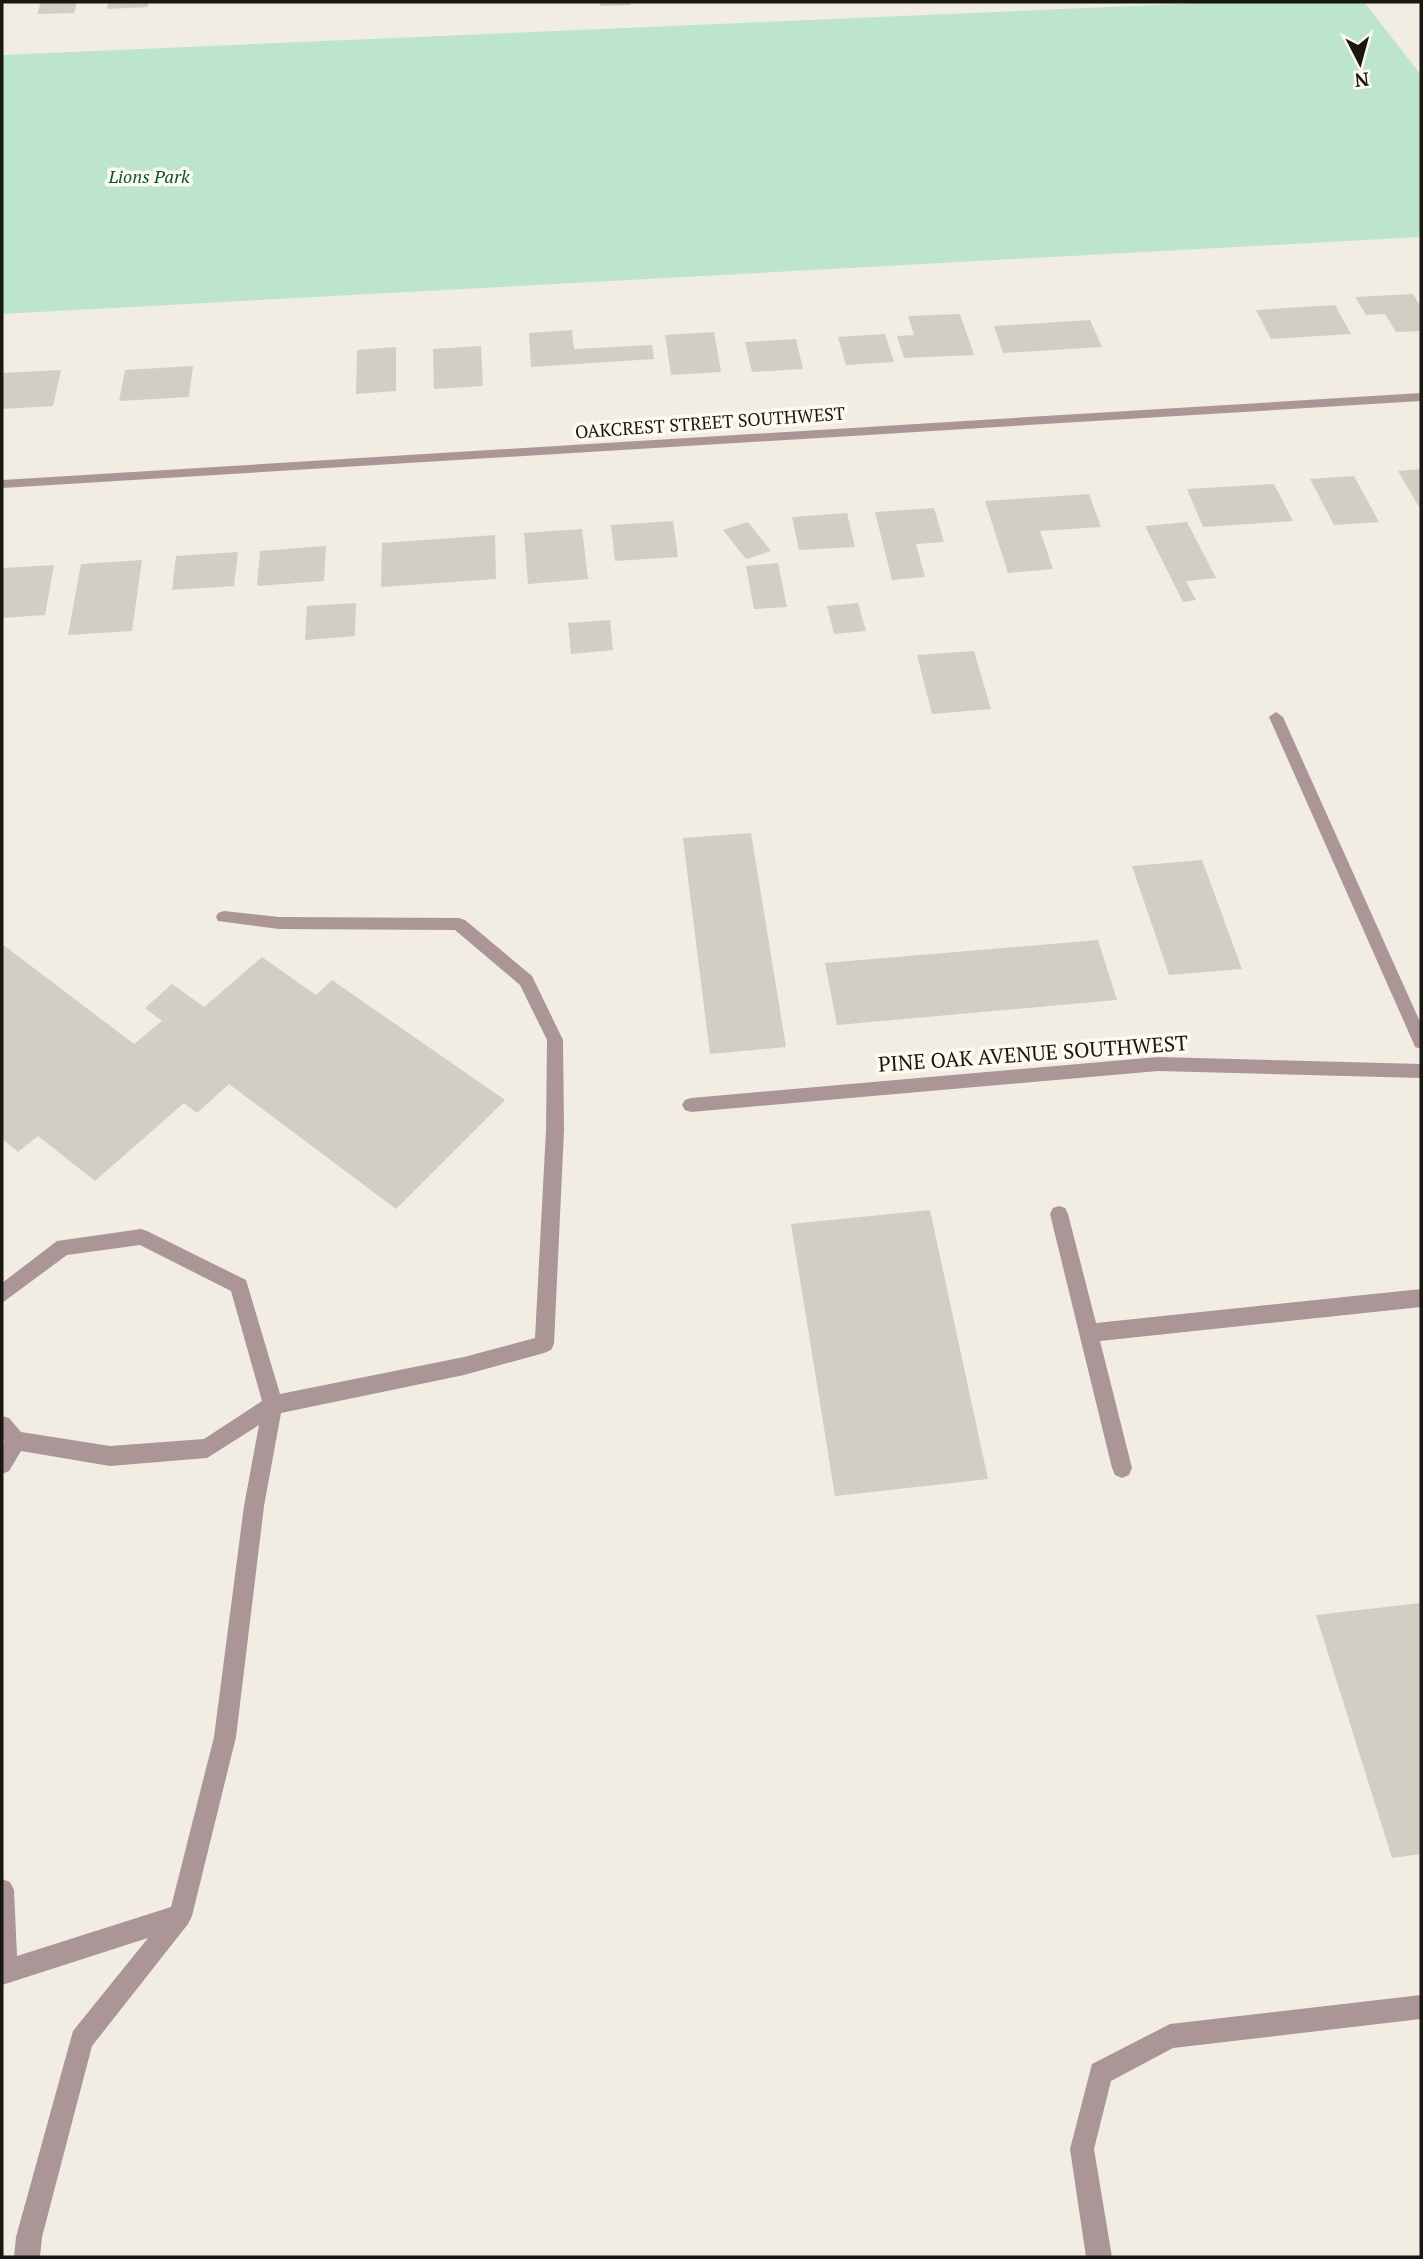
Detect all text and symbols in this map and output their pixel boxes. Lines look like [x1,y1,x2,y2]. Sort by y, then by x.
north arrow [1325,28,1395,98]
text: N [1353,67,1370,94]
park label: Lions Park [107,164,190,188]
street label: OAKCREST STREET SOUTHWEST [574,401,846,443]
street label: PINE OAK AVENUE SOUTHWEST [877,1028,1189,1078]

